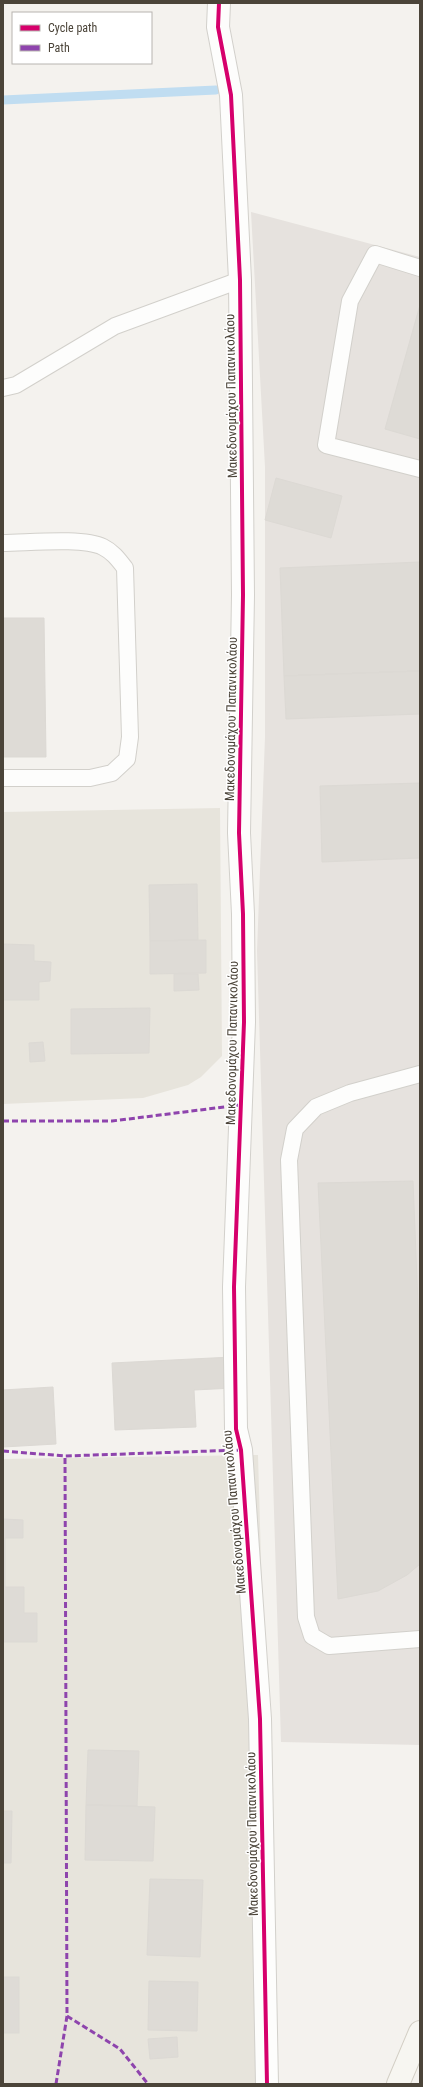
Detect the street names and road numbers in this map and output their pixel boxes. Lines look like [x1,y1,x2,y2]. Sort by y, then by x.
street label: Μακεδονομάχου Παπανικολάου [222,314,240,478]
street label: Μακεδονομάχου Παπανικολάου [222,637,240,801]
street label: Μακεδονομάχου Παπανικολάου [223,961,241,1125]
street label: Μακεδονομάχου Παπανικολάου [219,1429,249,1595]
street label: Μακεδονομάχου Παπανικολάου [243,1752,261,1916]

